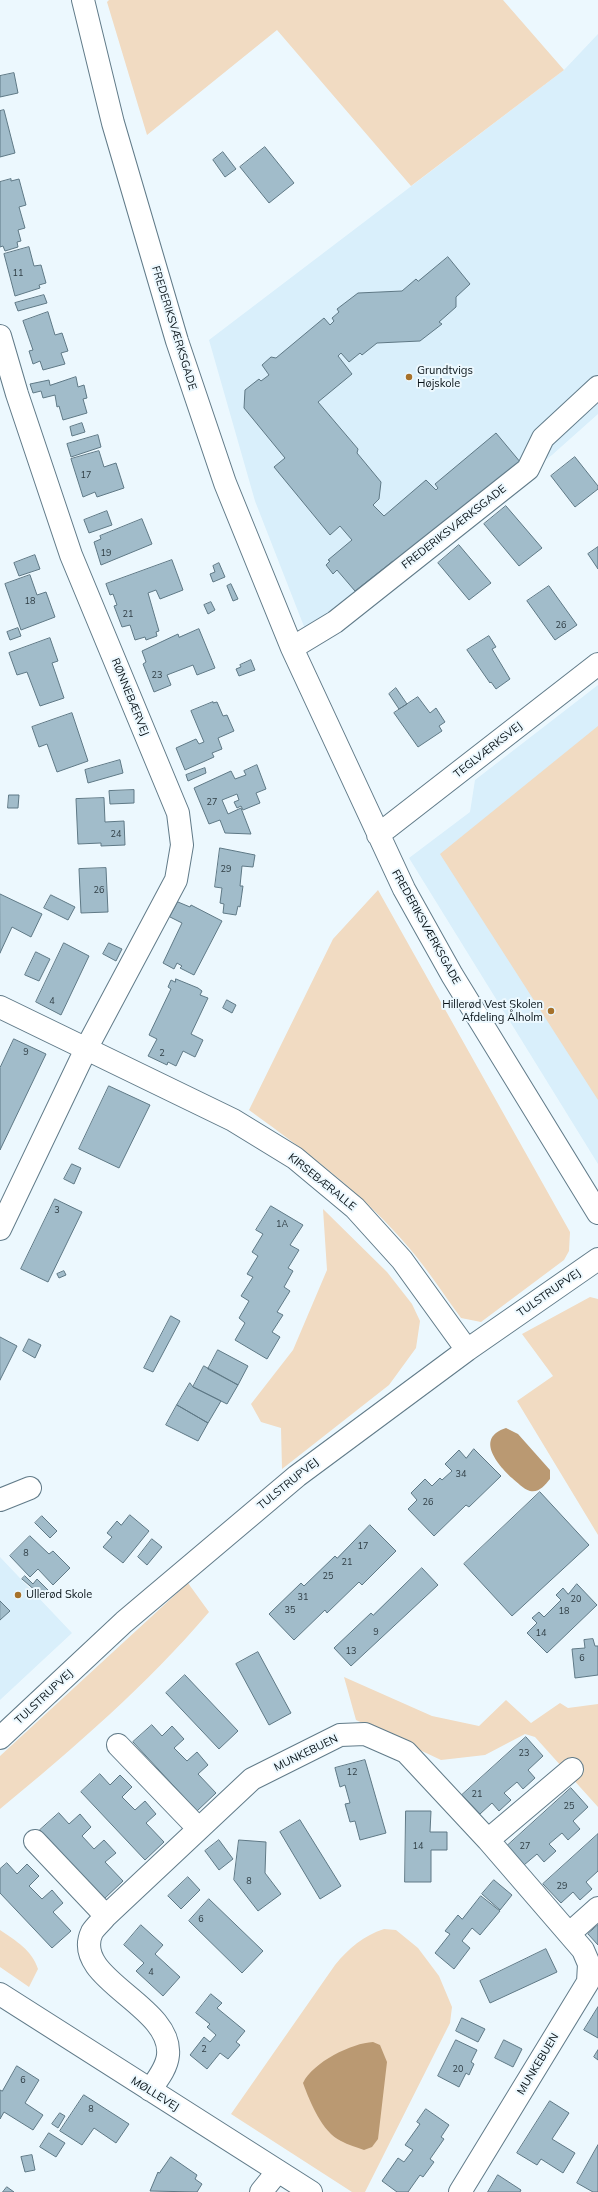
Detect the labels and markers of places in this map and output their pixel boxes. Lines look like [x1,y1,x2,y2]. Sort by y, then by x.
place label: Grundtvigs Højskole [417,364,473,390]
marker: Grundtvigs Højskole [404,372,414,382]
place label: Hillerød Vest Skolen Afdeling Ålholm [442,998,543,1024]
marker: Hillerød Vest Skolen Afdeling Ålholm [546,1006,556,1016]
place label: Ullerød Skole [26,1588,92,1602]
marker: Ullerød Skole [13,1590,23,1600]

